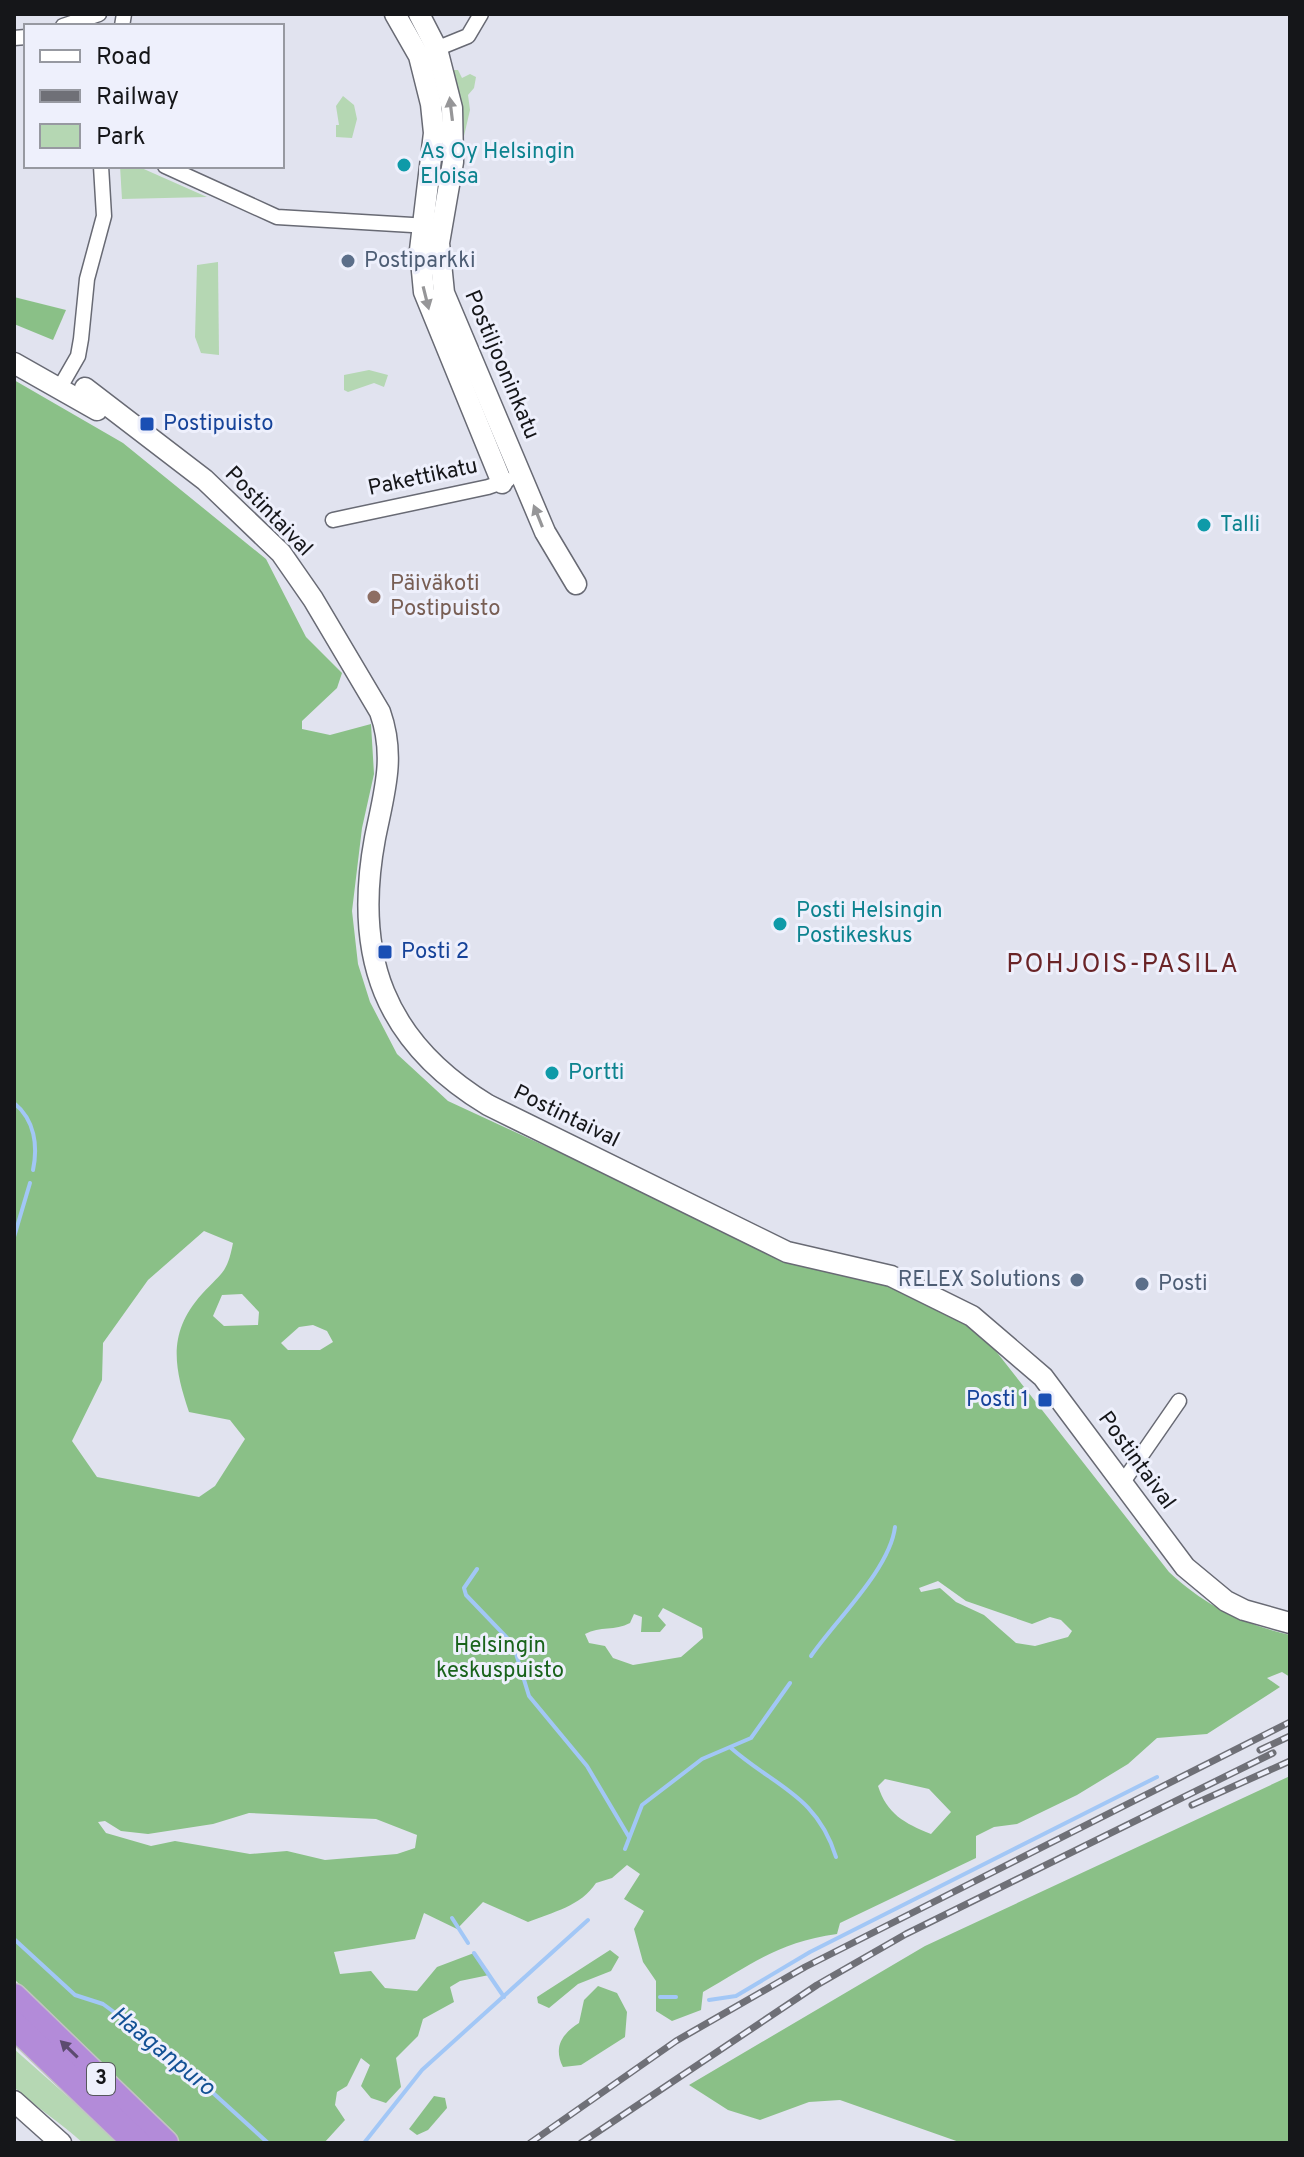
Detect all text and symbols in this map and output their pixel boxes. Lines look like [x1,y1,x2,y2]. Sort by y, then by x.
legend [24,24,284,168]
text: Road [96,43,152,73]
text: Railway [96,83,179,113]
one-way arrow [445,96,458,121]
text: Park [96,123,146,153]
place label: As Oy Helsingin Eloisa [420,139,575,191]
marker: As Oy Helsingin Eloisa [395,156,413,174]
place label: Postiparkki [364,248,476,275]
marker: Postiparkki [339,252,357,270]
one-way arrow [420,286,433,311]
street label: Postiljooninkatu [457,286,545,444]
place label: Postipuisto [163,411,273,438]
marker: Postipuisto [138,415,156,433]
street label: Pakettikatu [366,453,480,503]
street label: Postintaival [218,461,318,563]
one-way arrow [531,504,544,528]
place label: Talli [1220,512,1260,539]
marker: Talli [1195,516,1213,534]
place label: Päiväkoti Postipuisto [390,571,500,623]
marker: Päiväkoti Postipuisto [365,588,383,606]
place label: Posti Helsingin Postikeskus [796,898,943,950]
marker: Posti Helsingin Postikeskus [771,915,789,933]
place label: Posti 2 [401,939,469,966]
marker: Posti 2 [376,943,394,961]
district label: POHJOIS-PASILA [1006,949,1240,982]
place label: Portti [568,1060,624,1087]
marker: Portti [543,1064,561,1082]
street label: Postintaival [508,1080,624,1154]
place label: RELEX Solutions [898,1267,1061,1294]
marker: RELEX Solutions [1068,1271,1086,1289]
place label: Posti [1158,1271,1208,1298]
marker: Posti [1133,1275,1151,1293]
place label: Posti 1 [966,1387,1029,1414]
marker: Posti 1 [1036,1391,1054,1409]
street label: Postintaival [1091,1407,1181,1515]
park label: Helsingin keskuspuisto [436,1633,564,1685]
water label: Haaganpuro [103,2001,221,2104]
one-way arrow [60,2040,79,2059]
road number: 3 [87,2063,115,2095]

